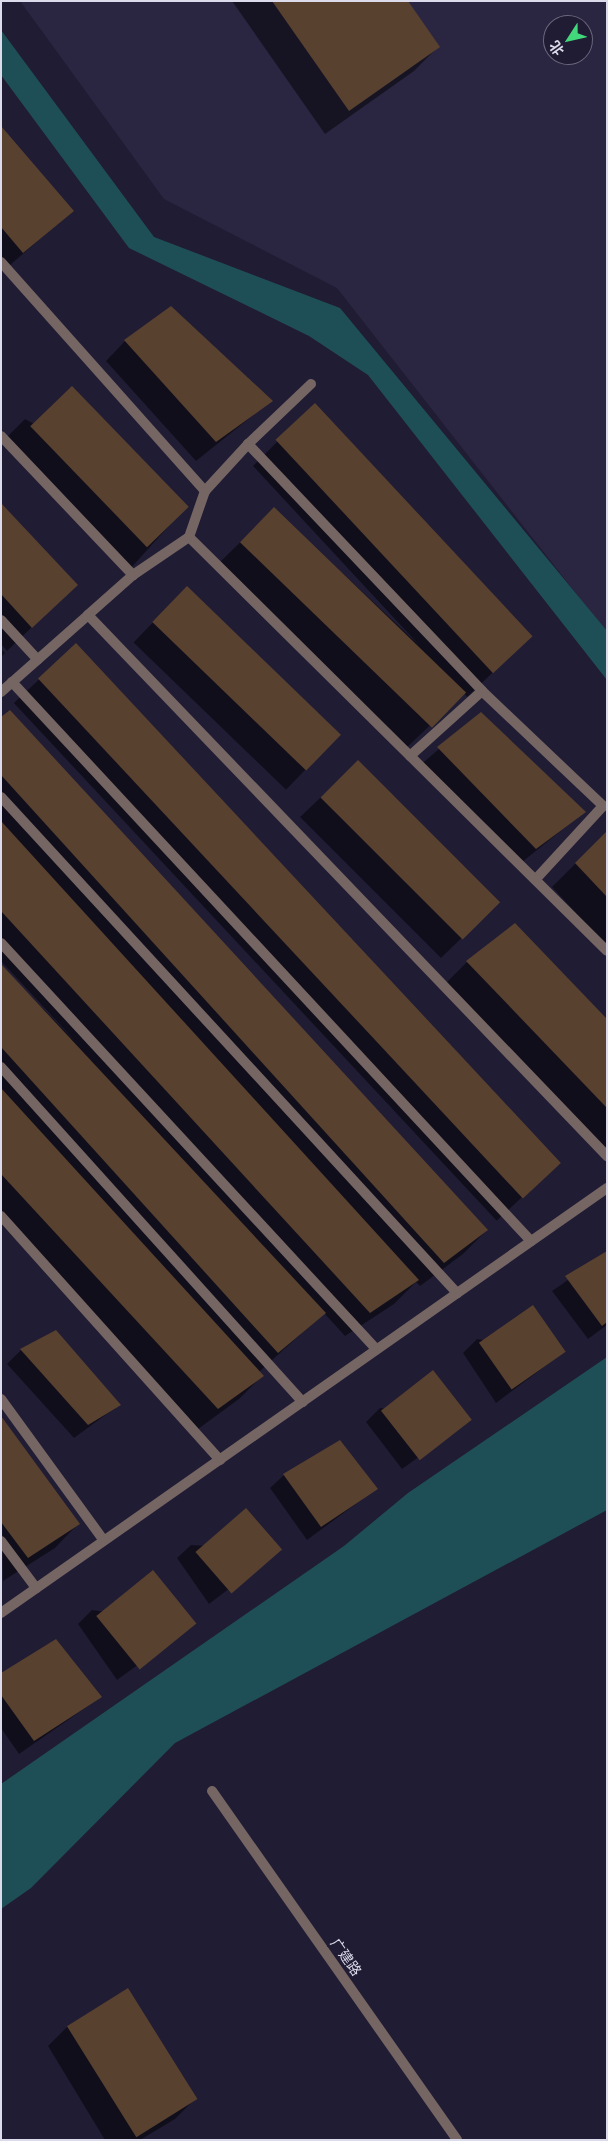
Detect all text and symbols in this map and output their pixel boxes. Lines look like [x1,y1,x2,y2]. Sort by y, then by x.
north arrow [543,15,593,65]
text: 北 [545,37,568,59]
street label: 广建路 [327,1935,365,1979]

